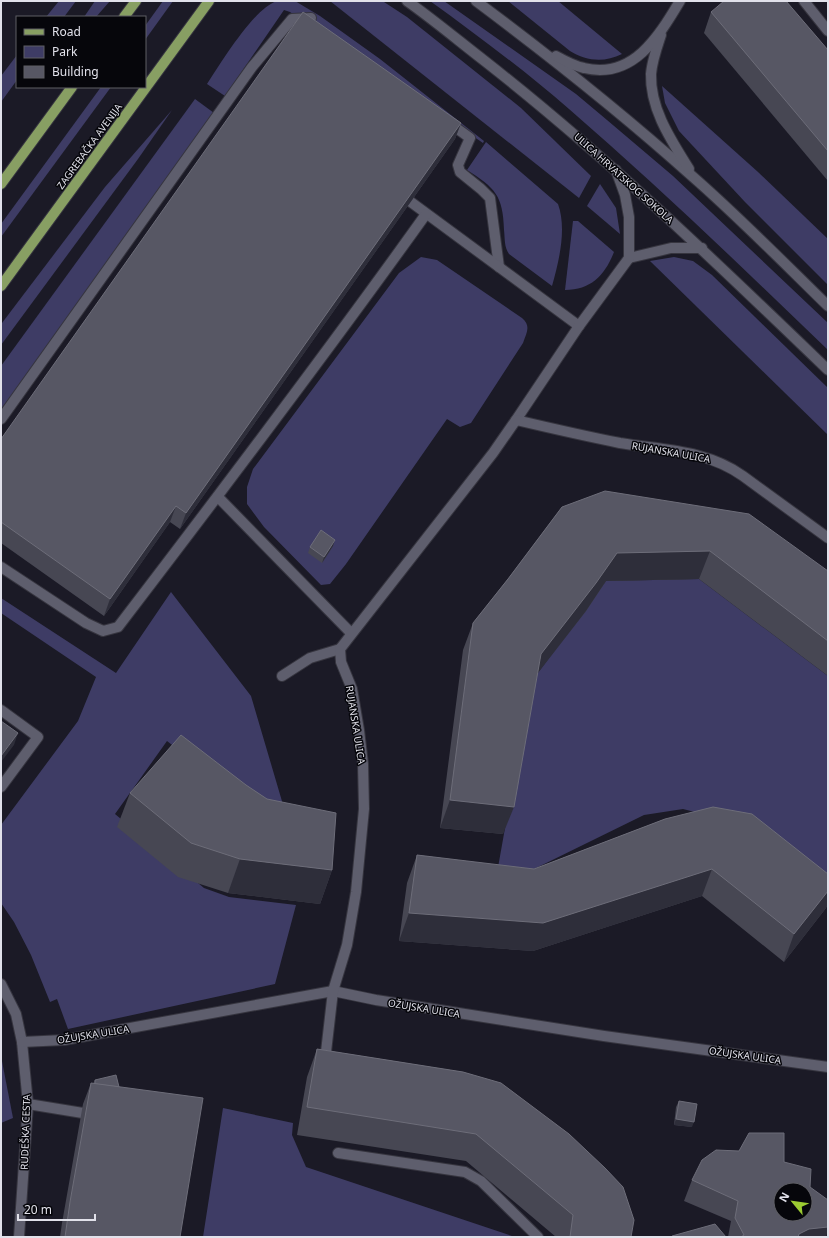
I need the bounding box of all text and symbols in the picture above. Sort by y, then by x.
legend [16,16,146,88]
text: Road [52,23,81,40]
text: Park [52,43,78,60]
text: Building [52,63,99,80]
street label: ZAGREBAČKA AVENIJA [53,100,125,192]
street label: ULICA HRVATSKOG SOKOLA [571,129,677,227]
street label: RUJANSKA ULICA [631,438,712,466]
street label: RUJANSKA ULICA [343,685,369,766]
street label: OŽUJSKA ULICA [387,995,462,1021]
street label: OŽUJSKA ULICA [56,1021,131,1047]
street label: OŽUJSKA ULICA [708,1043,783,1067]
street label: RUDEŠKA CESTA [17,1093,33,1170]
north arrow [773,1182,813,1222]
text: N [775,1189,793,1204]
scale bar [18,1196,95,1222]
text: 20 m [24,1201,52,1218]

